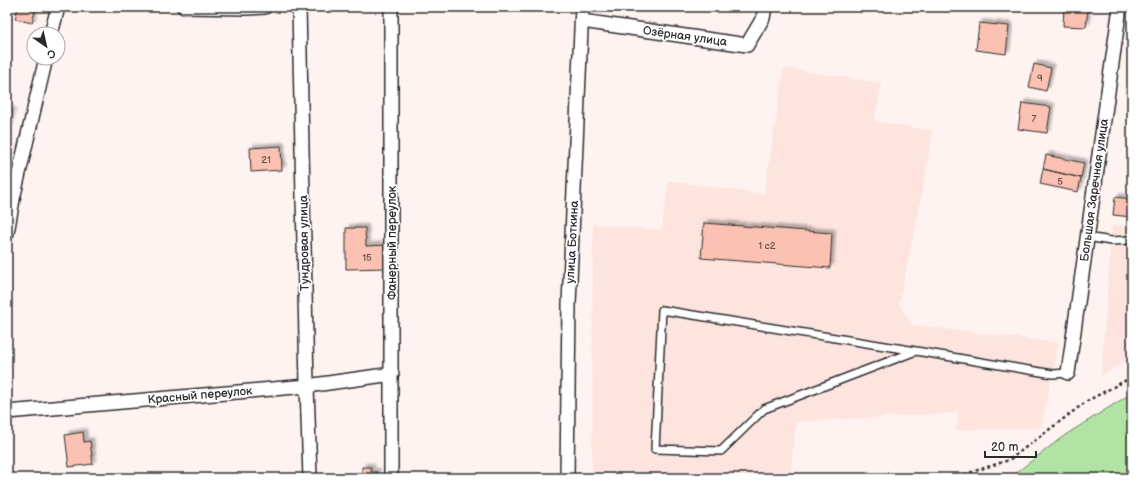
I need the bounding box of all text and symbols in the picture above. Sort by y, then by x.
street label: Озёрная улица [642,23,728,50]
north arrow [26,26,66,66]
text: С [44,46,58,62]
house number: 9 [1037,72,1043,84]
house number: 7 [1032,113,1037,125]
street label: Большая Заречная улица [1077,118,1112,263]
house number: 21 [261,154,271,166]
house number: 5 [1057,176,1063,188]
street label: Фанерный переулок [385,185,400,300]
street label: Тундровая улица [296,195,313,291]
street label: улица Боткина [563,200,582,284]
house number: 1 с2 [758,240,776,252]
house number: 15 [362,252,372,264]
street label: Красный переулок [147,383,254,408]
scale bar [985,433,1036,459]
text: 20 m [991,440,1018,455]

